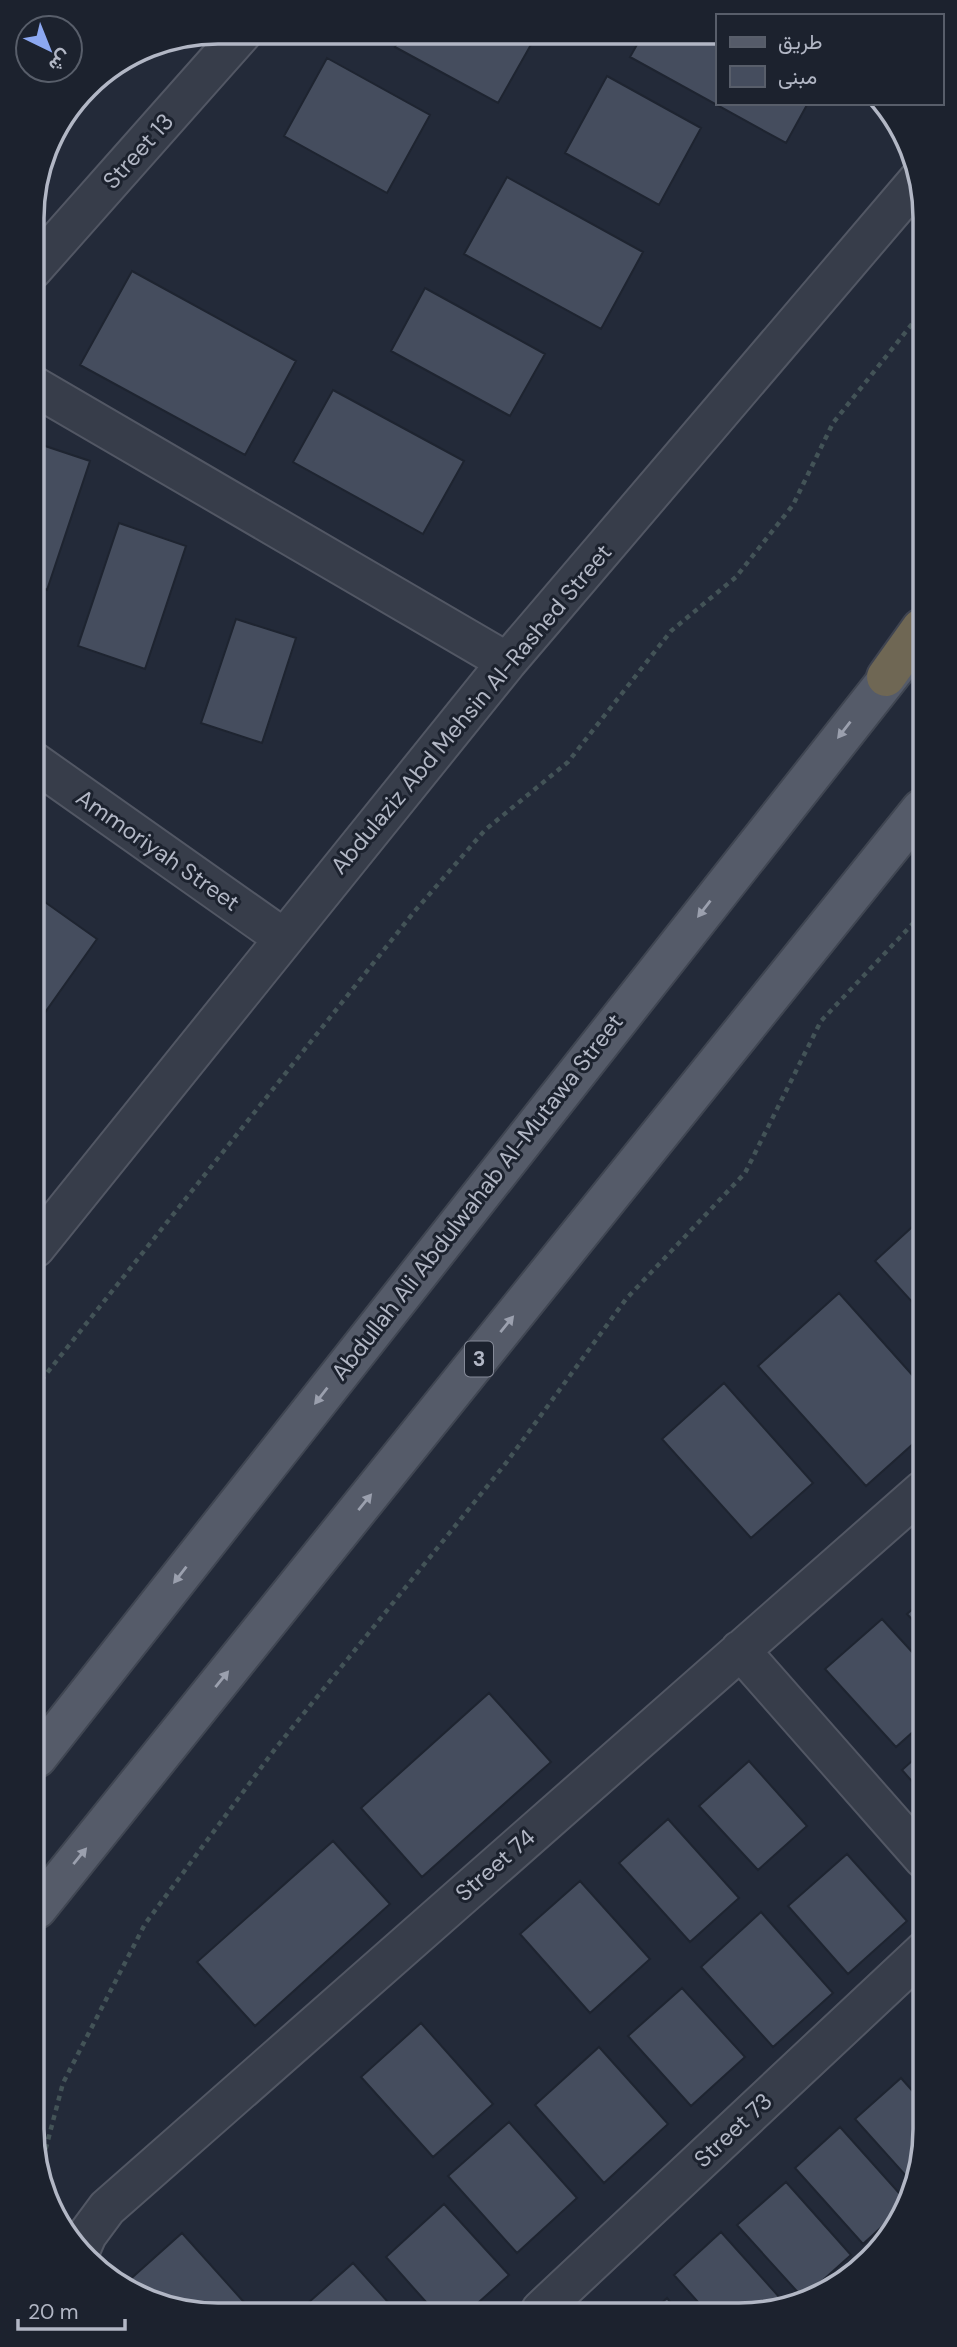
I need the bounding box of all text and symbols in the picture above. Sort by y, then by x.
north arrow [14,14,84,84]
legend [716,14,943,105]
text: طريق [778,28,823,56]
text: ش [43,44,77,78]
text: مبنى [778,63,817,91]
street label: Street 13 [96,107,180,195]
street label: Abdulaziz Abd Mehsin Al-Rashed Street [324,538,618,880]
one-way arrow [837,721,852,739]
street label: Ammoriyah Street [70,782,246,918]
one-way arrow [696,900,711,918]
street label: Abdullah Ali Abdulwahab Al-Mutawa Street [324,1008,630,1386]
one-way arrow [500,1316,515,1334]
road number: 3 [465,1342,493,1376]
one-way arrow [313,1387,328,1405]
one-way arrow [357,1493,372,1511]
one-way arrow [173,1566,188,1584]
one-way arrow [215,1670,230,1688]
street label: Street 74 [449,1822,541,1908]
one-way arrow [72,1848,87,1866]
street label: Street 73 [687,2086,779,2174]
scale bar [18,2288,124,2332]
text: 20 m [28,2298,79,2326]

